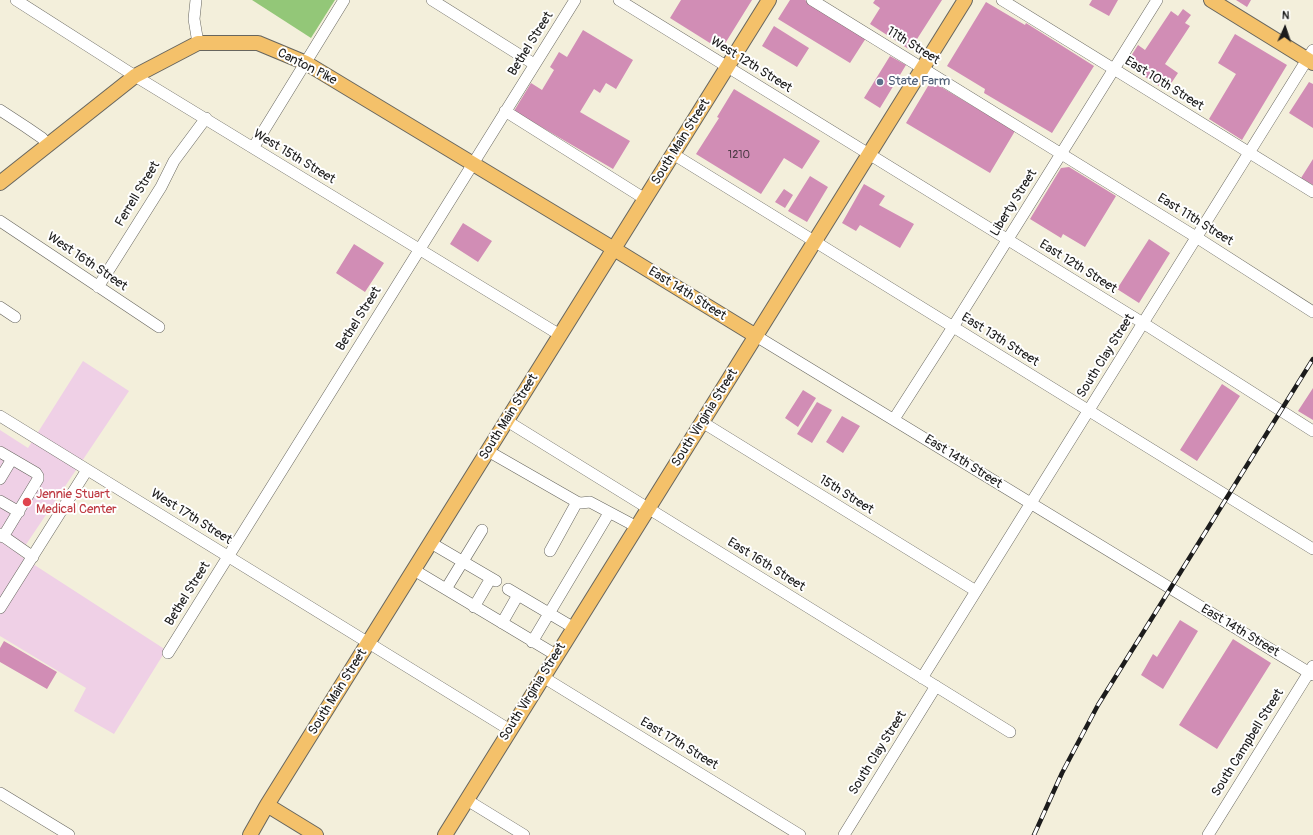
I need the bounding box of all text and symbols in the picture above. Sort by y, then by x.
north arrow [1265,8,1305,48]
street label: Bethel Street [505,9,557,79]
text: N [1282,9,1290,22]
street label: 11th Street [884,24,942,68]
street label: West 12th Street [707,34,795,96]
street label: Canton Pike [275,45,339,89]
street label: East 10th Street [1122,54,1206,114]
place label: State Farm [888,74,950,90]
marker: State Farm [875,77,885,87]
street label: South Main Street [648,96,714,188]
street label: West 15th Street [250,126,338,188]
house number: 1210 [728,148,750,162]
street label: Ferrell Street [112,158,164,230]
street label: Liberty Street [987,167,1041,239]
street label: East 11th Street [1154,191,1236,249]
street label: West 16th Street [44,229,130,295]
street label: East 12th Street [1036,237,1120,297]
street label: East 14th Street [645,264,729,324]
street label: Bethel Street [333,284,385,354]
street label: East 13th Street [958,310,1042,370]
street label: South Clay Street [1074,311,1138,401]
street label: South Virginia Street [669,366,741,470]
street label: South Main Street [476,371,542,463]
street label: East 14th Street [921,432,1005,492]
street label: 15th Street [816,472,876,518]
street label: West 17th Street [148,486,234,548]
place label: Jennie Stuart Medical Center [36,487,117,518]
marker: Jennie Stuart Medical Center [21,496,33,508]
street label: East 16th Street [724,535,808,595]
street label: Bethel Street [162,559,214,629]
street label: East 14th Street [1198,601,1282,661]
street label: South Virginia Street [497,640,569,744]
street label: South Main Street [305,646,371,738]
street label: South Campbell Street [1209,686,1287,800]
street label: South Clay Street [846,708,910,798]
street label: East 17th Street [637,715,721,773]

